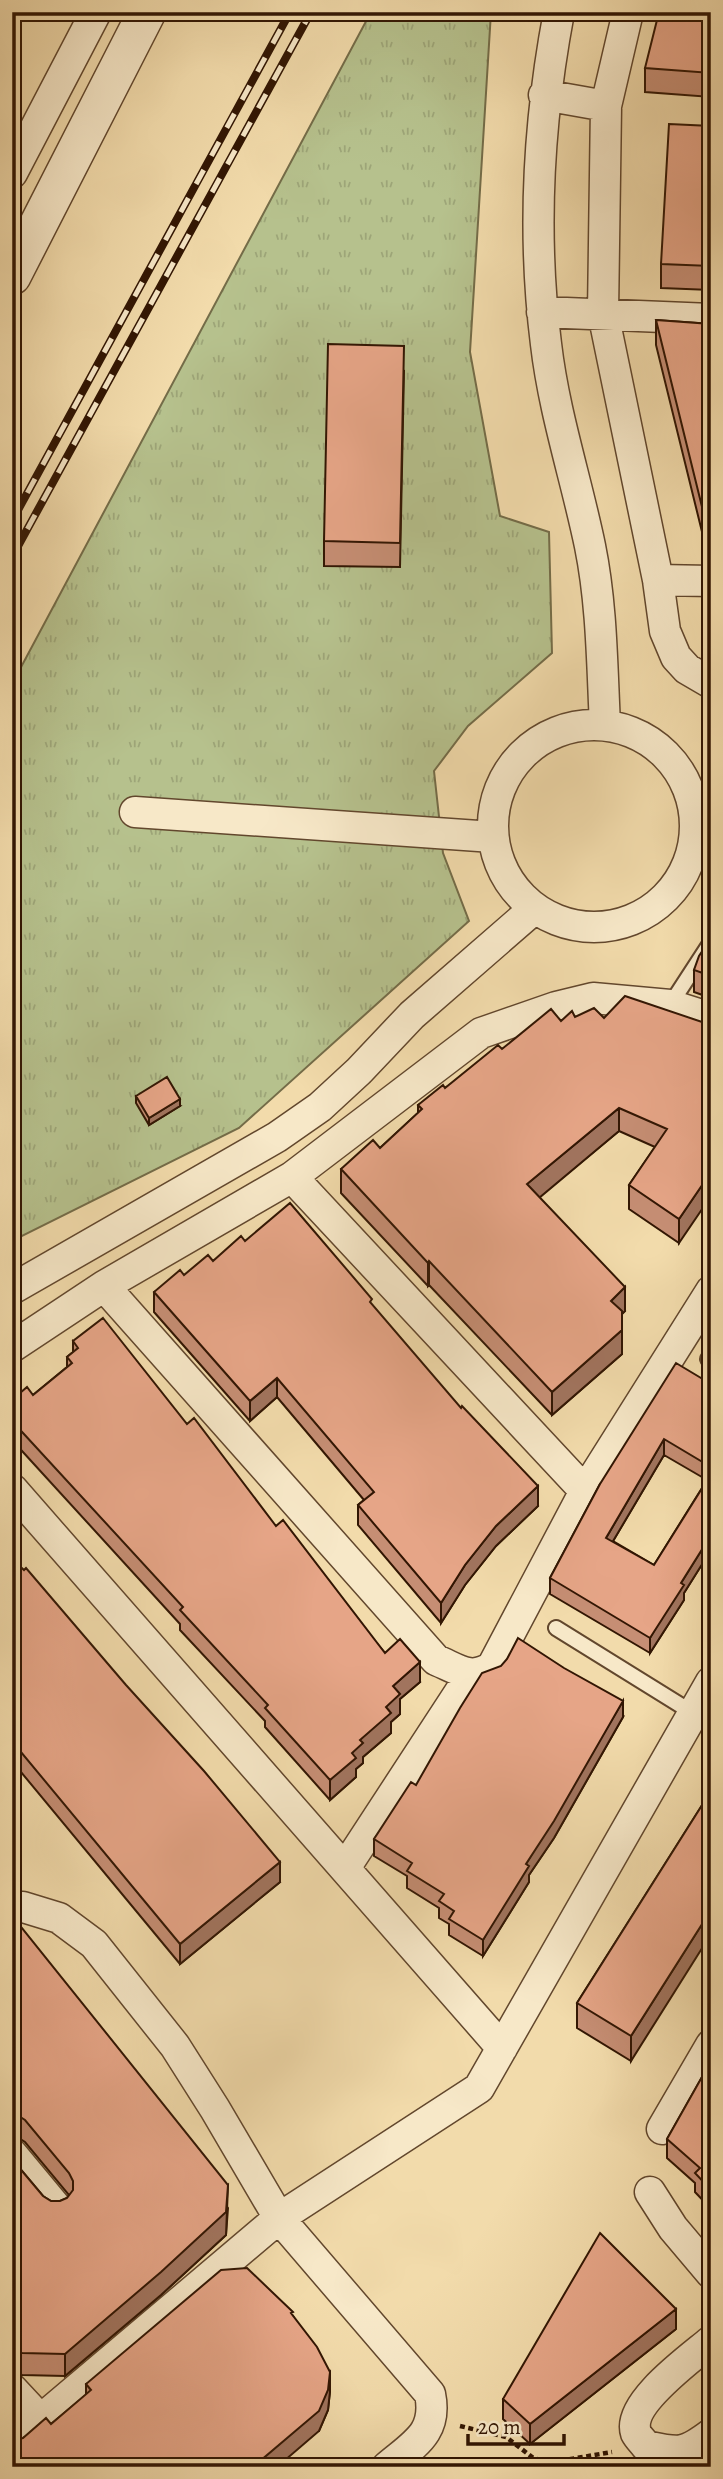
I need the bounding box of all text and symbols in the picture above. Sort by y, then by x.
scale bar [468,2402,564,2446]
text: 20 m [478,2413,521,2441]

